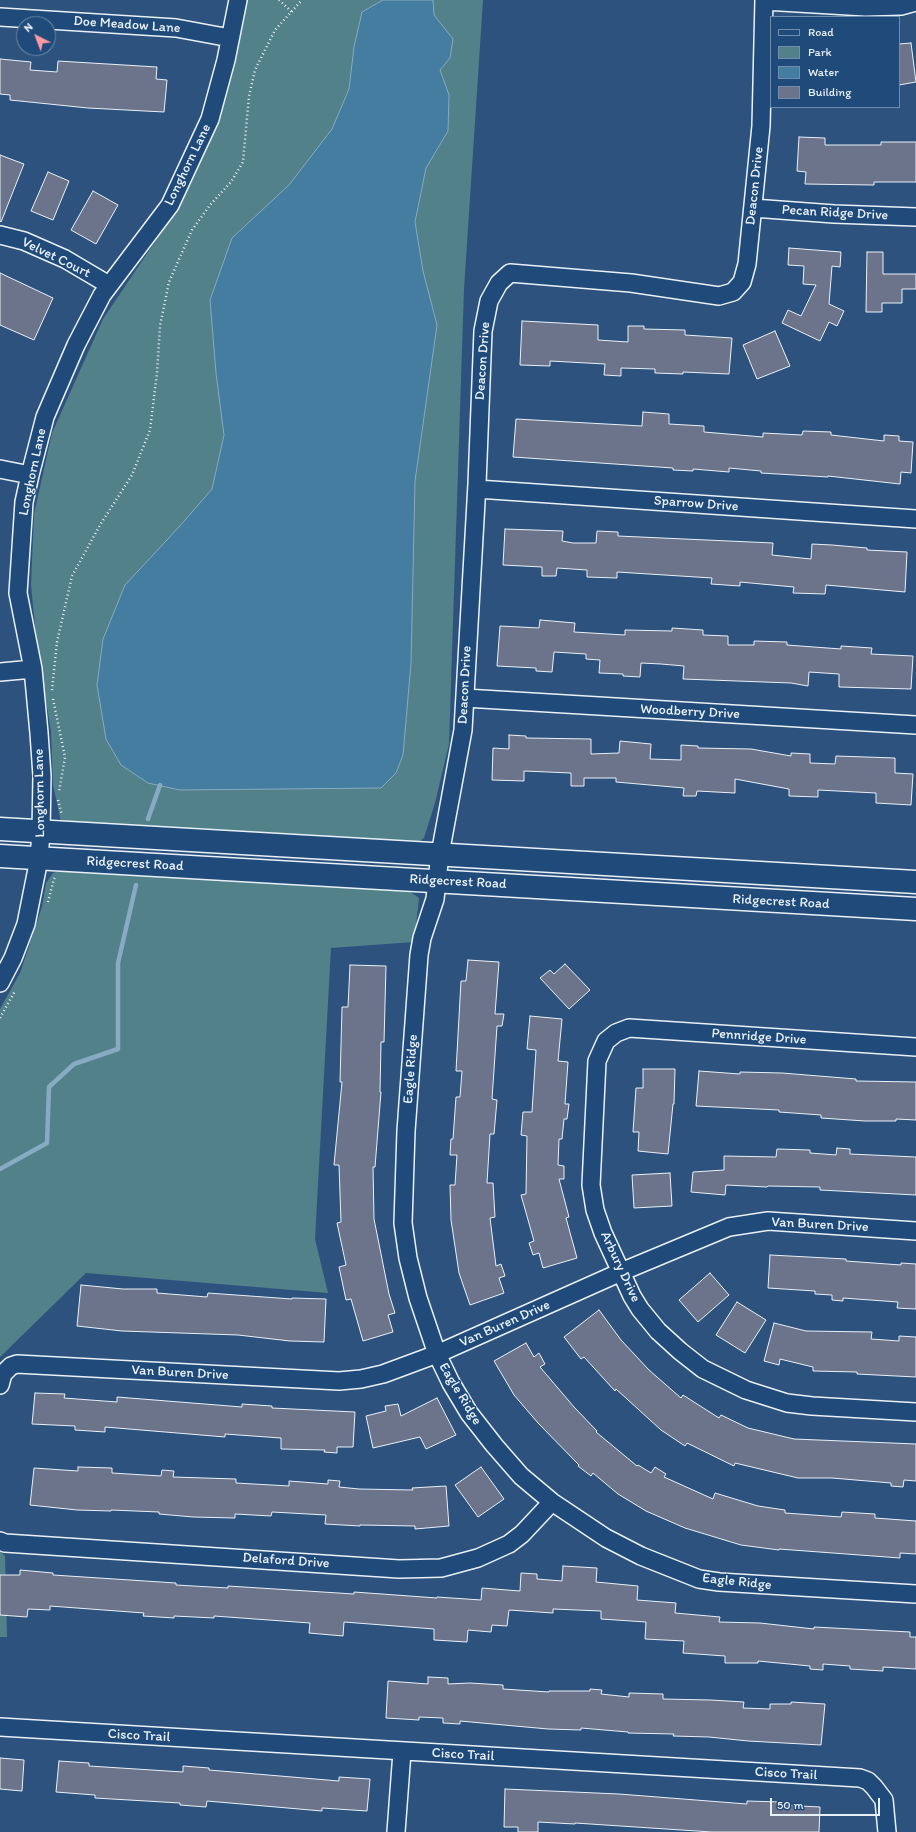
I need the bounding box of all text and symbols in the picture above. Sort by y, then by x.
street label: Doe Meadow Lane [73,13,181,37]
north arrow [16,16,56,56]
legend [770,16,900,108]
text: N [21,20,35,35]
text: Road [808,25,834,39]
text: Park [808,45,832,59]
text: Water [808,65,839,79]
text: Building [808,85,851,99]
street label: Longhorn Lane [161,121,215,209]
street label: Deacon Drive [743,146,767,226]
street label: Pecan Ridge Drive [781,202,889,224]
street label: Velvet Court [19,234,93,282]
street label: Deacon Drive [472,321,494,401]
street label: Longhorn Lane [16,427,50,517]
street label: Sparrow Drive [653,493,739,515]
street label: Deacon Drive [455,645,475,725]
street label: Woodberry Drive [640,701,740,723]
street label: Longhorn Lane [31,748,49,838]
street label: Ridgecrest Road [86,853,184,875]
street label: Ridgecrest Road [409,871,507,893]
street label: Ridgecrest Road [732,891,830,913]
street label: Pennridge Drive [711,1025,807,1049]
street label: Eagle Ridge [400,1034,422,1104]
street label: Van Buren Drive [771,1214,869,1236]
street label: Arbury Drive [596,1229,644,1305]
street label: Van Buren Drive [457,1297,553,1351]
street label: Eagle Ridge [435,1360,485,1428]
street label: Van Buren Drive [131,1362,229,1384]
street label: Delaford Drive [242,1550,330,1572]
street label: Eagle Ridge [702,1570,772,1594]
street label: Cisco Trail [107,1726,171,1746]
street label: Cisco Trail [431,1745,495,1765]
street label: Cisco Trail [754,1764,818,1784]
scale bar [772,1790,882,1816]
text: 50 m [777,1798,803,1812]

